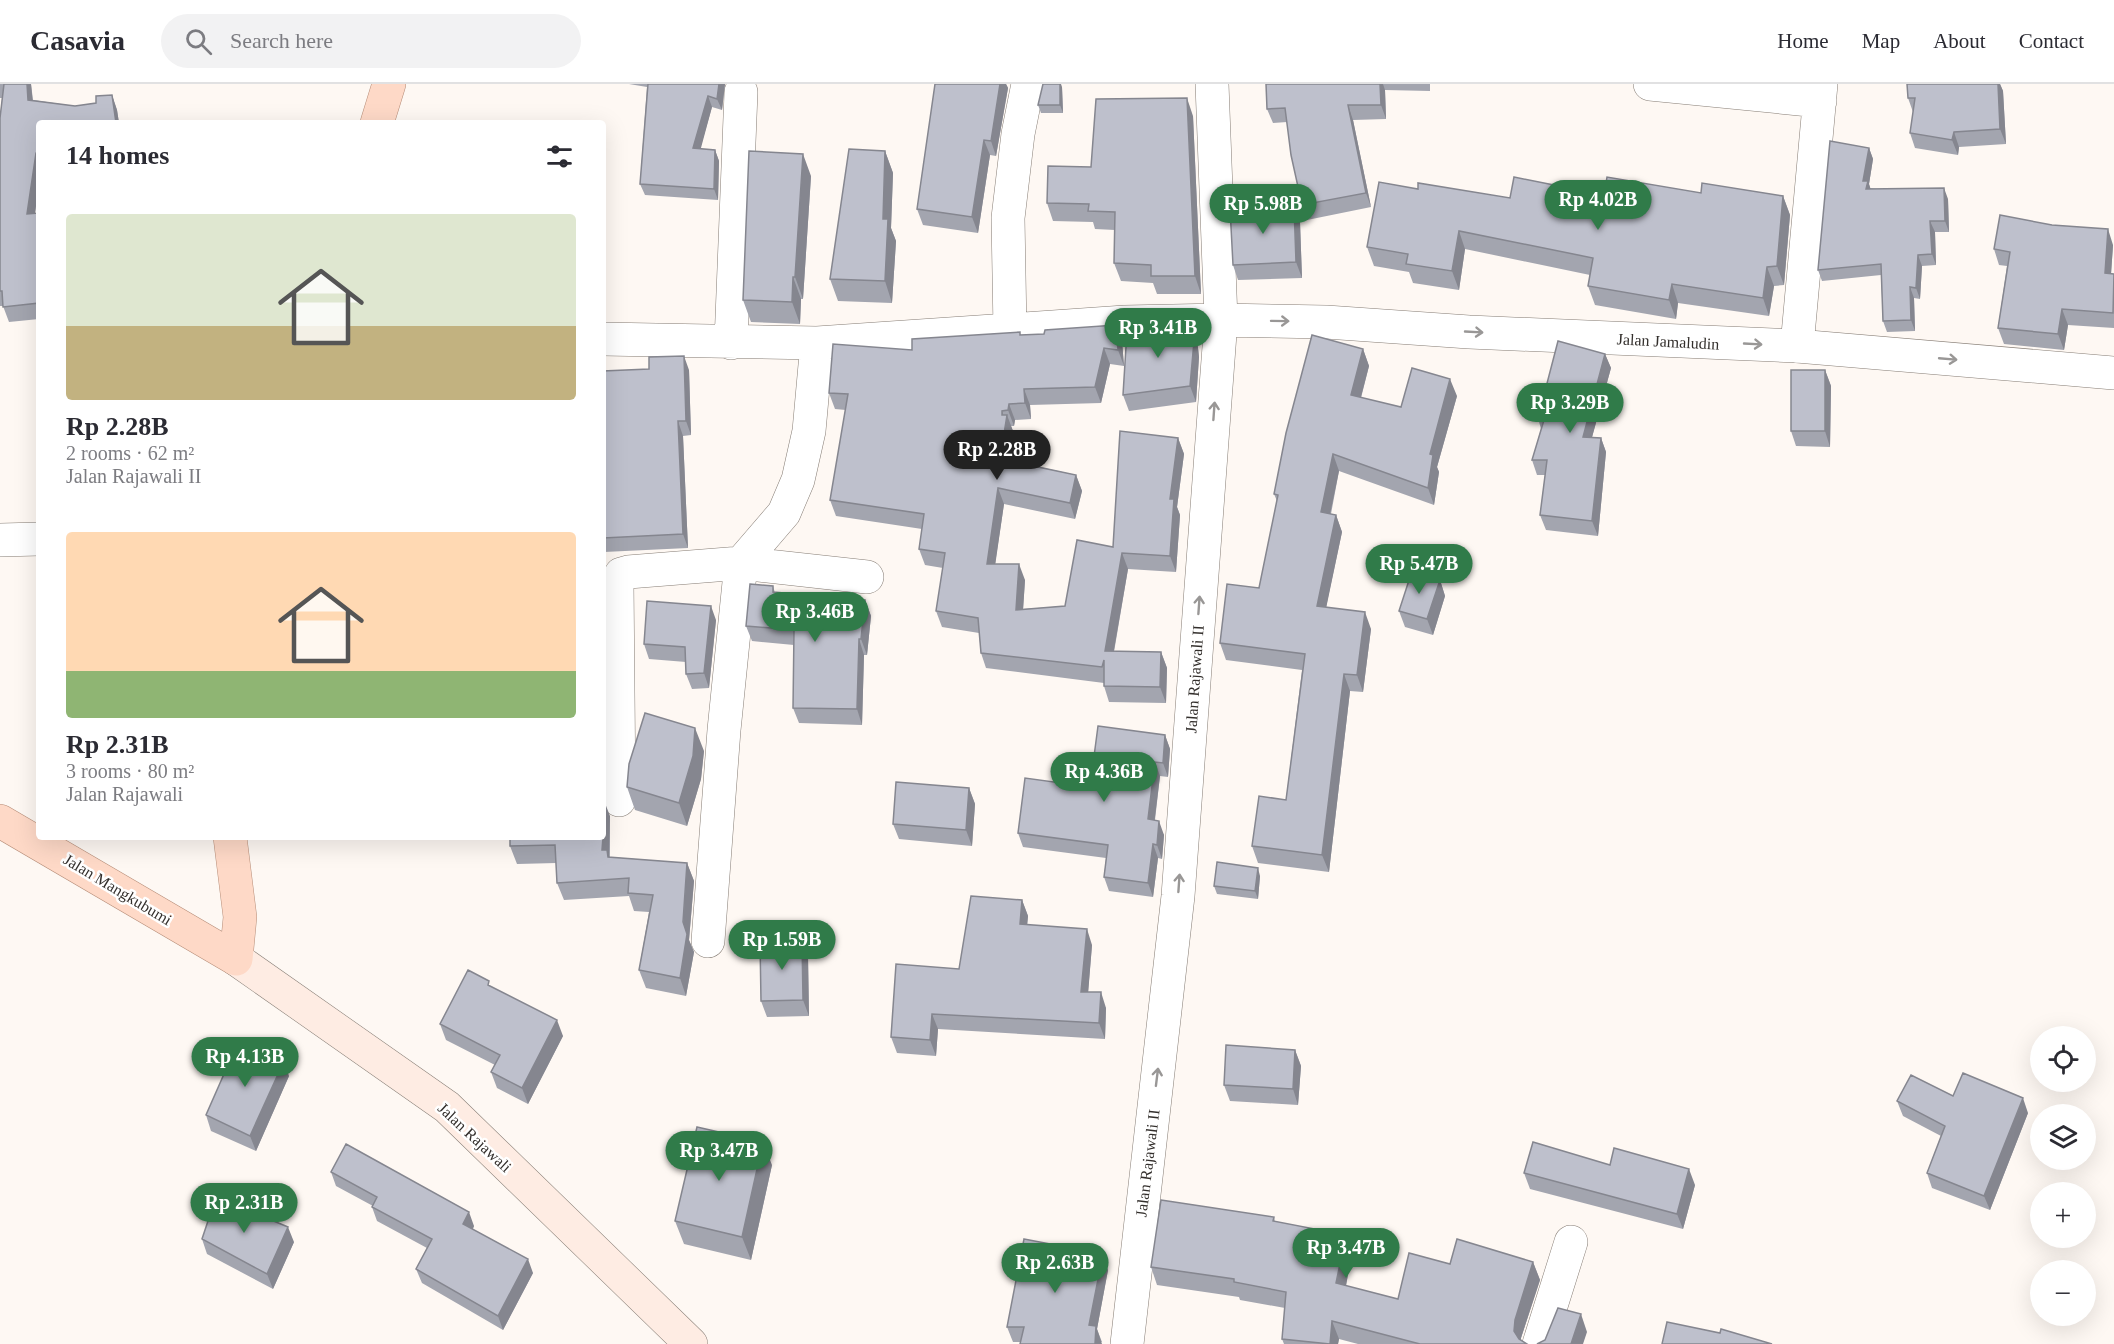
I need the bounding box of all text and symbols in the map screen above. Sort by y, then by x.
search box [161,14,581,68]
text: Casavia [30,25,125,56]
icon: search [182,25,215,58]
text: Search here [230,28,333,53]
text: Home [1777,29,1829,53]
text: Map [1862,29,1900,53]
text: About [1933,29,1986,53]
text: Contact [2019,29,2084,53]
icon: filters [543,140,576,173]
text: 14 homes [66,141,169,170]
pin: Rp 4.02B [1536,180,1660,231]
pin: Rp 5.98B [1201,184,1325,235]
text: Rp 4.02B [1559,188,1637,210]
text: Rp 5.98B [1224,192,1302,214]
icon: home [267,253,375,361]
pin: Rp 3.41B [1096,308,1220,359]
one-way arrow [1269,315,1289,327]
text: Rp 3.41B [1119,316,1197,338]
one-way arrow [1464,326,1484,337]
street label: Jalan Jamaludin [1616,330,1720,353]
one-way arrow [1743,339,1763,350]
one-way arrow [1937,354,1957,365]
pin: Rp 3.29B [1508,383,1632,434]
text: Rp 3.29B [1531,391,1609,413]
one-way arrow [1209,401,1220,421]
text: Rp 2.28B [66,412,169,441]
pin: Rp 2.28B [935,430,1059,481]
text: Rp 2.28B [958,438,1036,460]
text: 2 rooms · 62 m² [66,442,194,464]
text: Jalan Rajawali II [66,465,202,487]
pin: Rp 5.47B [1357,544,1481,595]
text: Rp 5.47B [1380,552,1458,574]
icon: home [267,571,375,679]
pin: Rp 3.46B [753,592,877,643]
one-way arrow [1194,596,1205,616]
text: Rp 3.46B [776,600,854,622]
street label: Jalan Rajawali II [1182,624,1208,734]
text: Rp 2.31B [66,730,169,759]
pin: Rp 4.36B [1042,752,1166,803]
text: 3 rooms · 80 m² [66,760,194,782]
text: Rp 4.36B [1065,760,1143,782]
text: Jalan Rajawali [66,783,183,805]
street label: Jalan Mangkubumi [60,850,175,930]
one-way arrow [1173,874,1184,894]
pin: Rp 1.59B [720,920,844,971]
text: Rp 1.59B [743,928,821,950]
map controls [2030,1026,2096,1326]
button: locate [2030,1026,2096,1092]
pin: Rp 4.13B [183,1037,307,1088]
text: Rp 4.13B [206,1045,284,1067]
one-way arrow [1152,1068,1163,1088]
street label: Jalan Rajawali [434,1099,515,1177]
button: layers [2030,1104,2096,1170]
street label: Jalan Rajawali II [1132,1108,1164,1218]
pin: Rp 3.47B [657,1131,781,1182]
text: Rp 3.47B [680,1139,758,1161]
button: + [2030,1182,2096,1248]
pin: Rp 2.31B [182,1183,306,1234]
text: Rp 2.31B [205,1191,283,1213]
pin: Rp 3.47B [1284,1228,1408,1279]
text: Rp 3.47B [1307,1236,1385,1258]
pin: Rp 2.63B [993,1243,1117,1294]
text: Rp 2.63B [1016,1251,1094,1273]
button: − [2030,1260,2096,1326]

